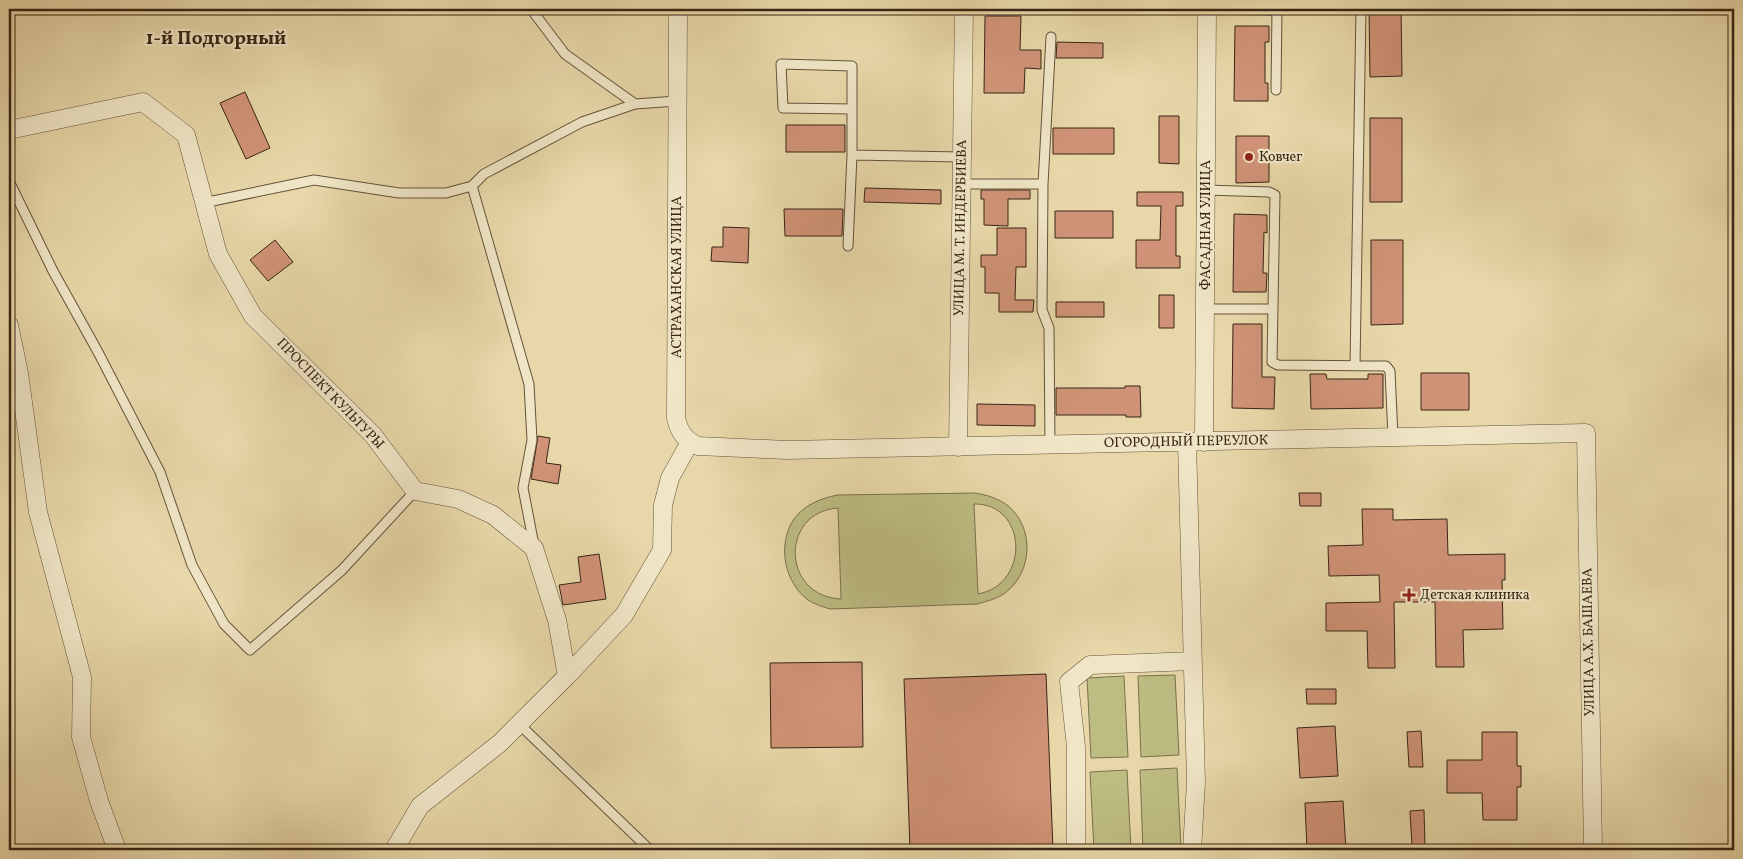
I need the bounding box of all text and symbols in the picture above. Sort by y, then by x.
district label: 1-й Подгорный [146,26,286,52]
street label: УЛИЦА М. Т. ИНДЕРБИЕВА [950,139,972,316]
place label: Ковчег [1259,148,1302,167]
marker: Ковчег [1243,151,1255,163]
street label: ФАСАДНАЯ УЛИЦА [1197,160,1216,290]
street label: АСТРАХАНСКАЯ УЛИЦА [668,196,687,358]
street label: ПРОСПЕКТ КУЛЬТУРЫ [272,334,388,454]
street label: ОГОРОДНЫЙ ПЕРЕУЛОК [1104,430,1269,453]
street label: УЛИЦА А.Х. БАШАЕВА [1578,567,1600,716]
place label: Детская клиника [1420,586,1530,605]
marker: Детская клиника [1402,588,1416,602]

